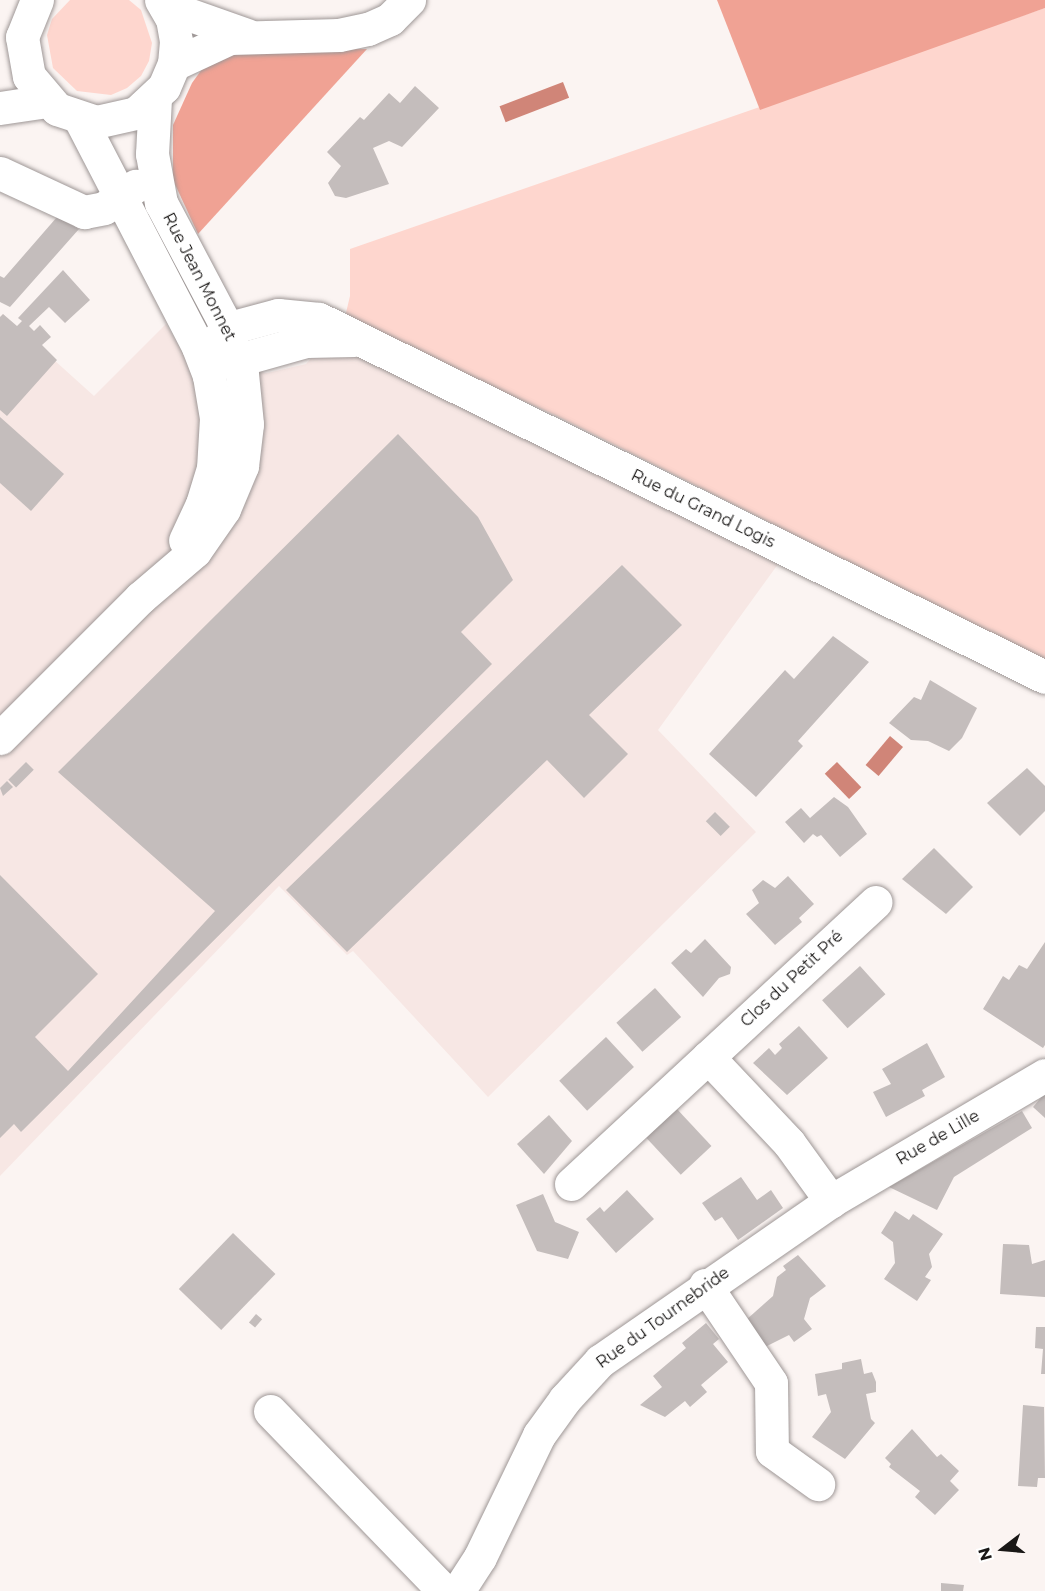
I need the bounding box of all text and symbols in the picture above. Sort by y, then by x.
street label: Rue Jean Monnet [158,210,240,344]
street label: Rue du Grand Logis [628,466,778,552]
street label: Clos du Petit Pré [737,927,847,1031]
street label: Rue de Lille [893,1106,983,1170]
street label: Rue du Tournebride [593,1263,733,1373]
north arrow [973,1519,1033,1579]
text: N [974,1545,996,1563]

